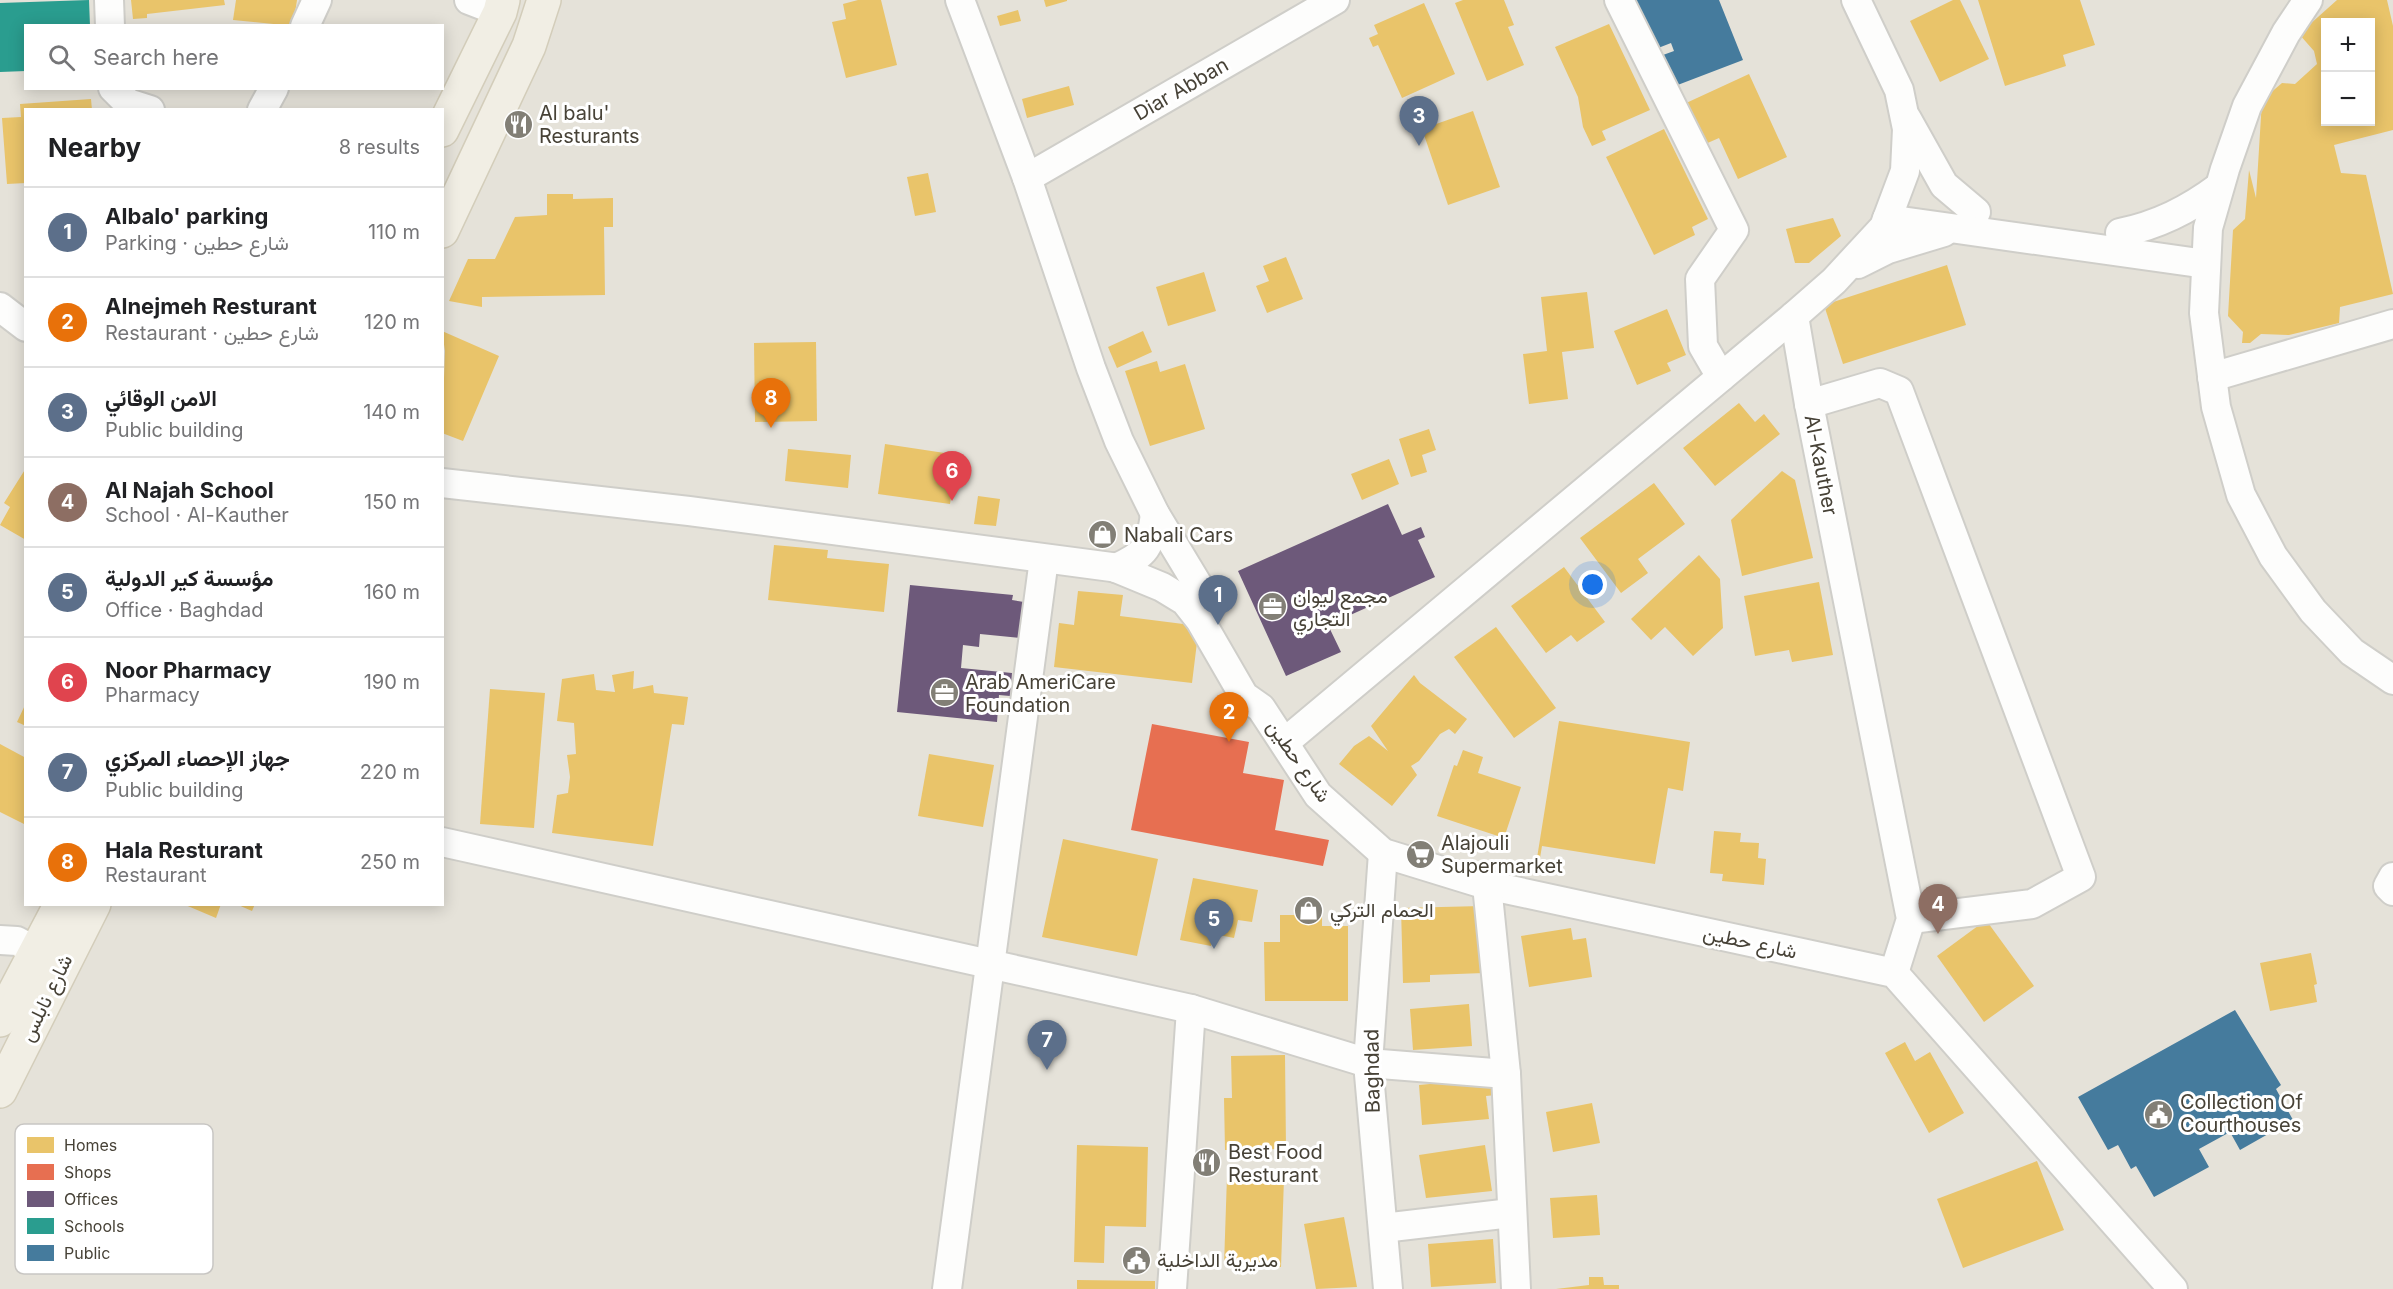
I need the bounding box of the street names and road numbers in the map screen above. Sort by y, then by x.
street label: Diar Abban [1129,52,1233,126]
street label: Al-Kauther [1799,413,1843,518]
street label: شارع حطين [1260,715,1336,808]
street label: شارع حطين [1701,920,1799,966]
street label: شارع نابلس [15,951,79,1046]
street label: Baghdad [1359,1029,1385,1113]

